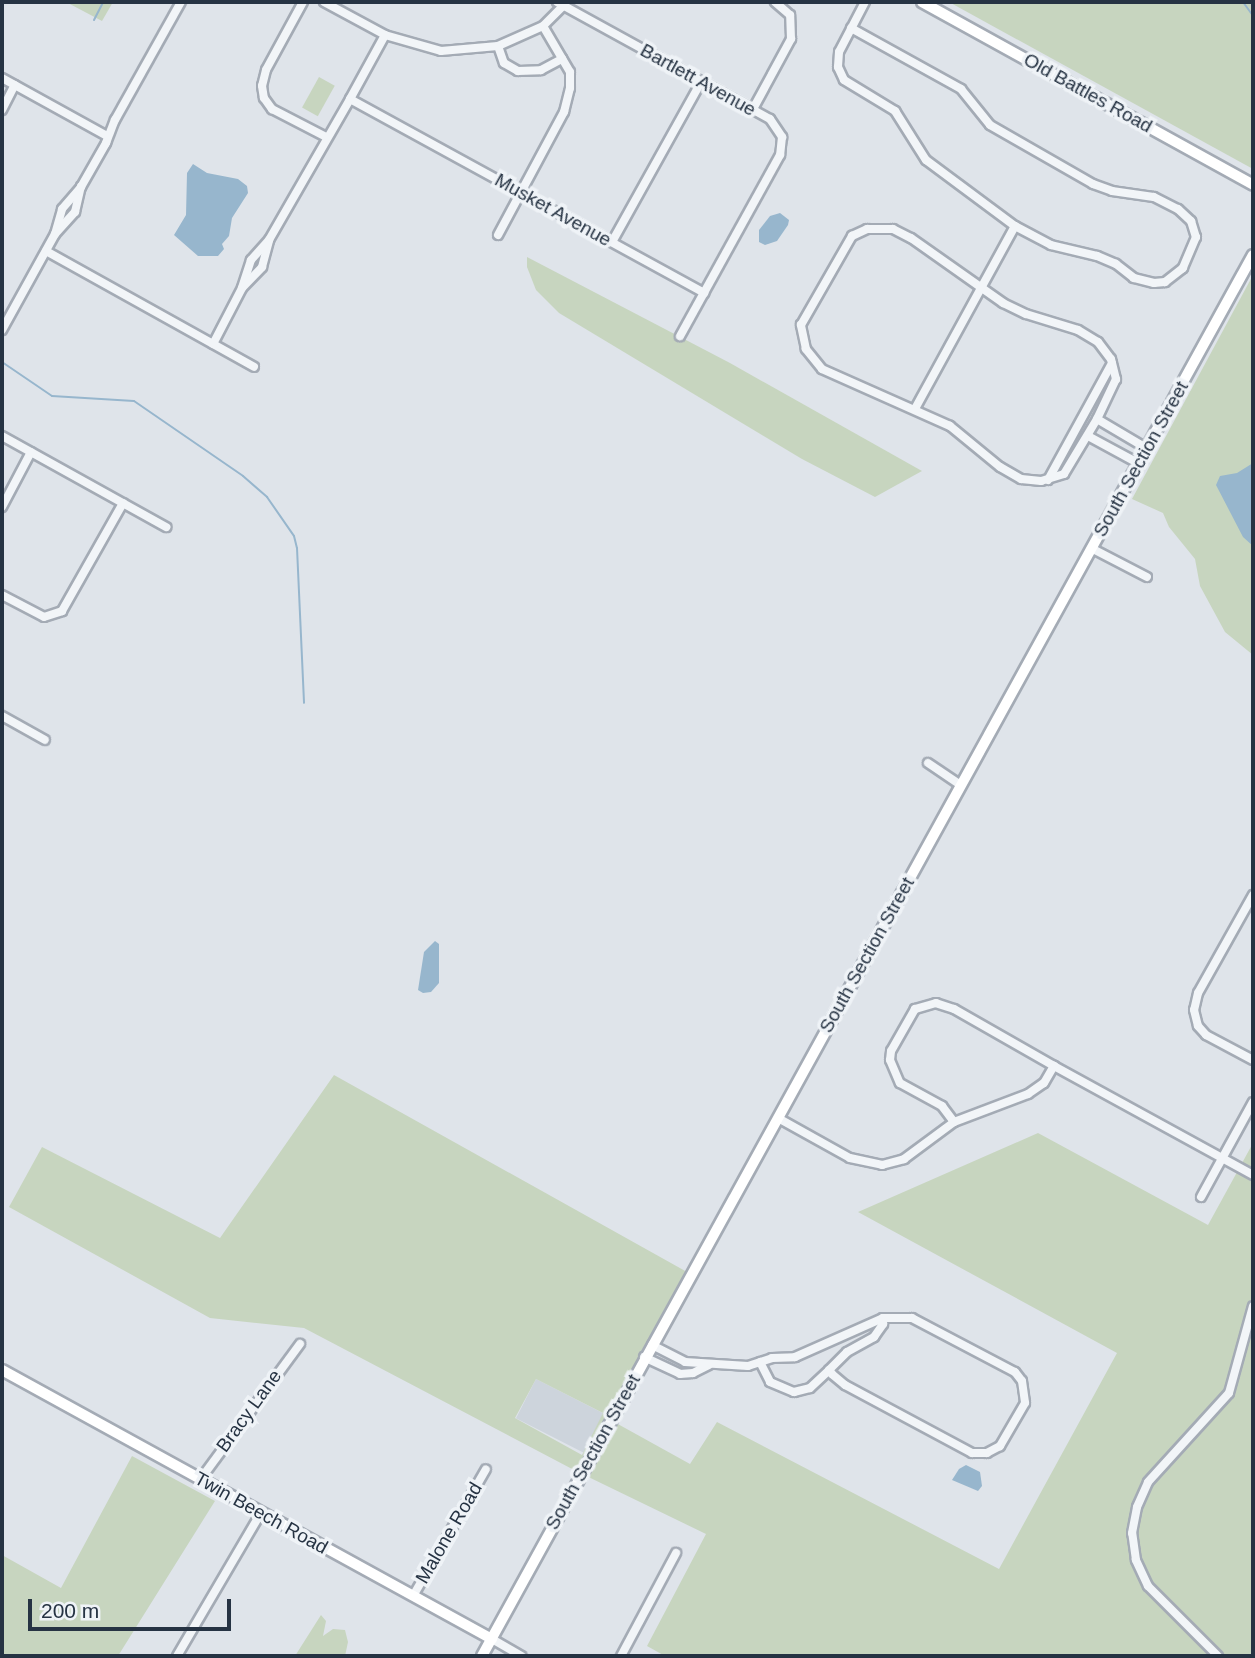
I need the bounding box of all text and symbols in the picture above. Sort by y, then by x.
street label: Bartlett Avenue [636,39,760,121]
street label: Old Battles Road [1020,48,1156,138]
street label: Musket Avenue [490,168,616,252]
street label: South Section Street [1089,377,1193,541]
street label: South Section Street [815,873,919,1037]
street label: Bracy Lane [212,1365,286,1457]
street label: South Section Street [541,1370,645,1534]
street label: Twin Beech Road [190,1467,332,1559]
street label: Malone Road [411,1478,487,1588]
scale bar [32,1584,234,1628]
text: 200 m [41,1599,99,1622]

